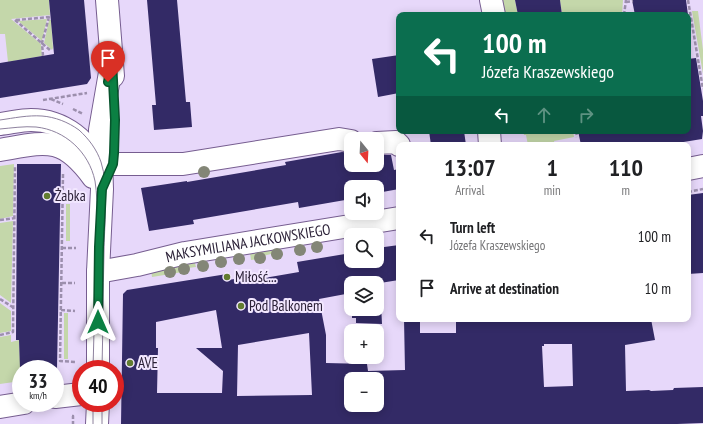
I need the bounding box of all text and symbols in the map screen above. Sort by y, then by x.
text: 100 m [482,24,546,61]
icon: left [416,28,468,80]
pin [91,41,125,82]
icon: arrive [97,47,119,69]
text: Józefa Kraszewskiego [482,60,614,83]
icon: left [491,104,513,126]
icon: ahead [533,104,555,126]
icon: right [575,104,597,126]
north arrow [344,132,384,172]
map controls [344,132,384,412]
text: 13:07 [444,152,496,183]
text: 1 [546,152,558,183]
text: 110 [609,152,643,183]
button: sound [344,180,384,220]
text: Arrival [455,182,485,199]
text: min [544,182,561,199]
text: m [622,182,630,199]
place label: Żabka [55,186,86,205]
marker: Żabka [42,191,52,201]
text: Turn left [450,218,495,237]
street label: MAKSYMILIANA JACKOWSKIEGO [164,219,332,266]
icon: left [416,225,438,247]
text: 100 m [638,227,671,246]
button: search [344,228,384,268]
text: Józefa Kraszewskiego [450,237,545,254]
place label: Miłość... [235,267,277,286]
marker: Miłość... [222,272,232,282]
button: layers [344,276,384,316]
icon: arrive [416,277,438,299]
text: Arrive at destination [450,279,559,298]
text: 10 m [645,279,671,298]
place label: Pod Balkonem [249,296,323,315]
position arrow [77,301,119,343]
marker: Pod Balkonem [236,301,246,311]
button: + [344,324,384,364]
place label: AVE [138,353,158,372]
marker: AVE [125,358,135,368]
speed limit sign: 40 [72,360,124,412]
text: 33 [28,368,48,394]
button: − [344,372,384,412]
text: km/h [29,389,47,402]

